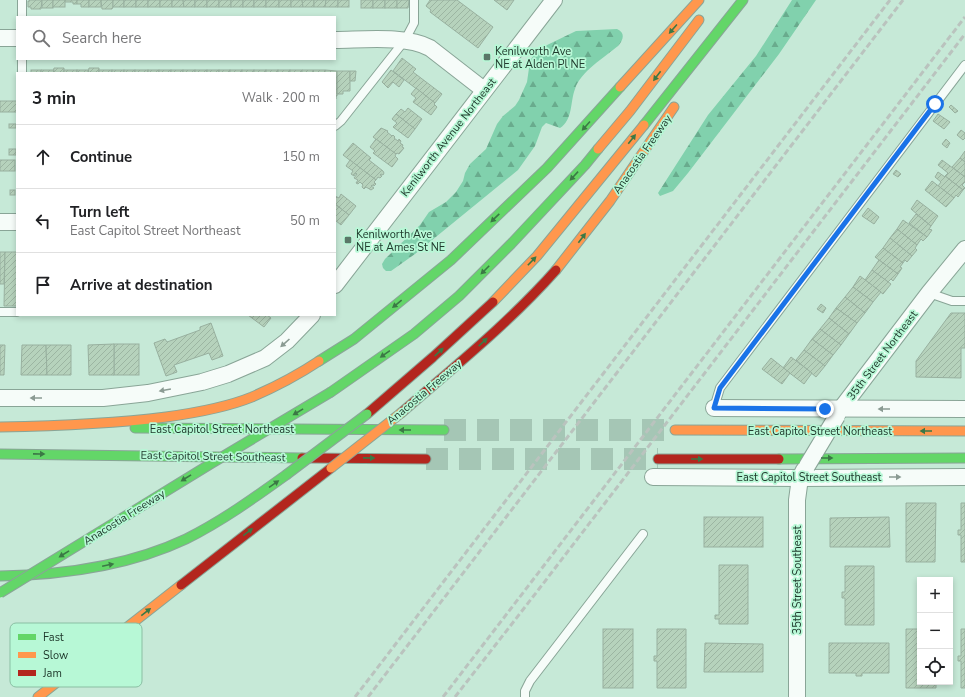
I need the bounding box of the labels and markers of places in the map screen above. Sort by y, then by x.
place label: Kenilworth Ave NE at Alden Pl NE [495,44,585,72]
marker: Kenilworth Ave NE at Alden Pl NE [482,52,492,62]
place label: Kenilworth Ave NE at Ames St NE [356,227,445,255]
marker: Kenilworth Ave NE at Ames St NE [343,235,353,245]

